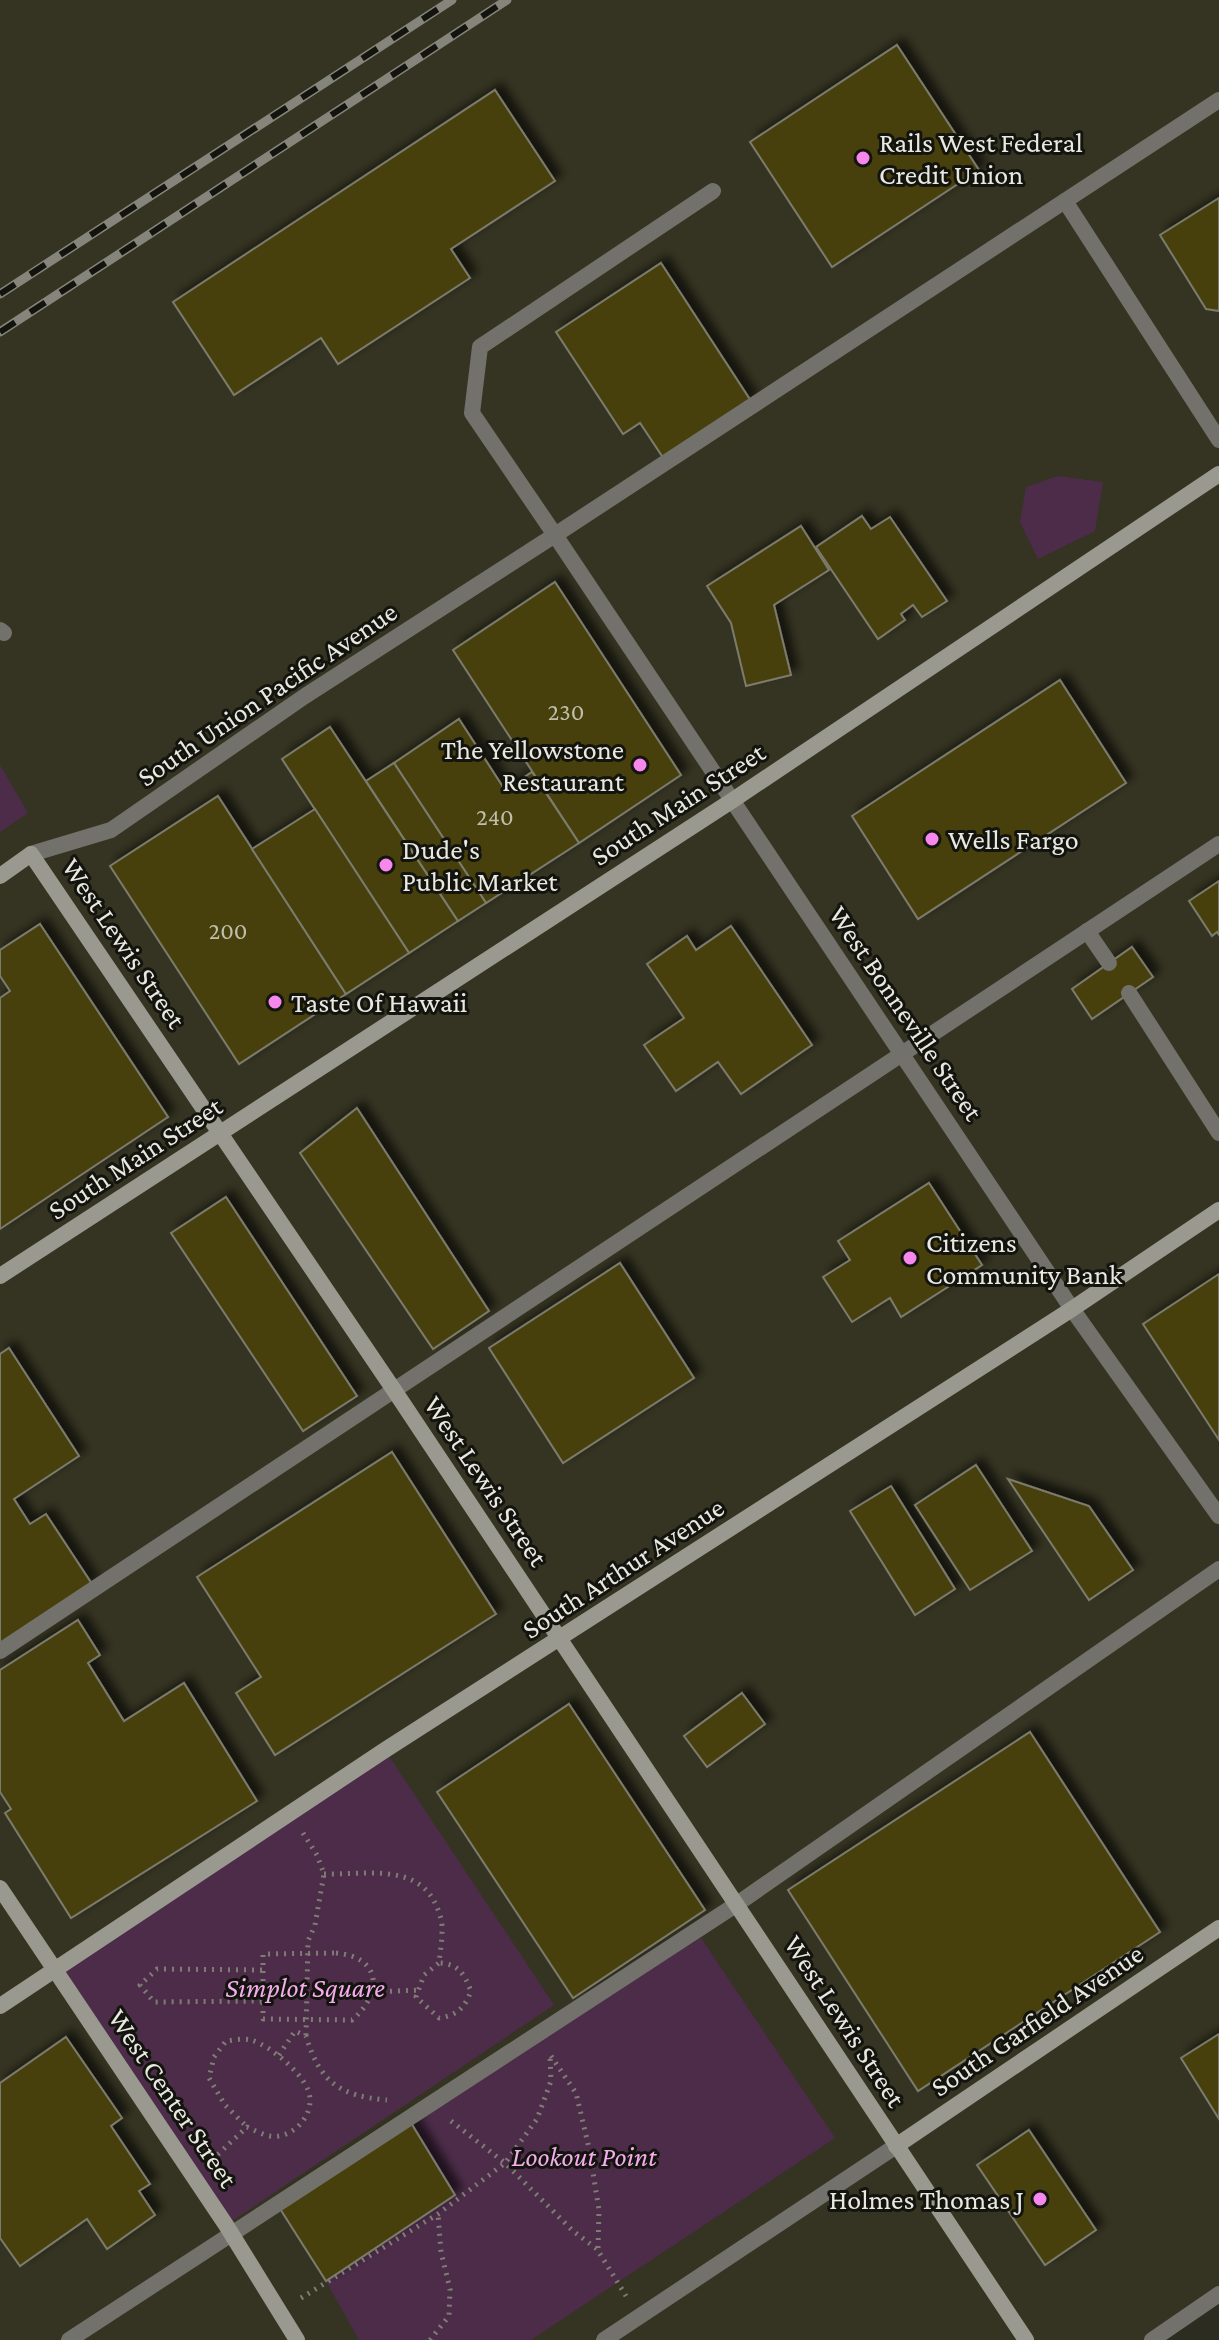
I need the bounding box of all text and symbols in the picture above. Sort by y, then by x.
place label: Rails West Federal Credit Union [879,127,1083,190]
marker: Rails West Federal Credit Union [854,149,872,167]
street label: South Union Pacific Avenue [132,596,402,792]
house number: 230 [548,698,584,725]
place label: The Yellowstone Restaurant [441,734,625,797]
street label: South Main Street [585,736,771,872]
marker: The Yellowstone Restaurant [631,756,649,774]
house number: 240 [476,803,514,830]
place label: Wells Fargo [948,824,1079,855]
marker: Wells Fargo [923,830,941,848]
place label: Dude's Public Market [402,834,558,897]
street label: West Lewis Street [56,852,193,1035]
marker: Dude's Public Market [377,856,395,874]
street label: West Bonneville Street [823,900,990,1127]
house number: 200 [209,917,247,944]
place label: Taste Of Hawaii [291,987,467,1018]
marker: Taste Of Hawaii [266,993,284,1011]
street label: South Main Street [42,1090,228,1226]
place label: Citizens Community Bank [926,1227,1123,1290]
marker: Citizens Community Bank [901,1249,919,1267]
street label: West Lewis Street [418,1390,555,1573]
street label: South Arthur Avenue [516,1491,730,1645]
street label: West Lewis Street [778,1929,912,2113]
street label: South Garfield Avenue [925,1937,1149,2103]
park label: Simplot Square [225,1972,385,2003]
street label: West Center Street [102,2003,244,2194]
park label: Lookout Point [512,2141,657,2172]
place label: Holmes Thomas J [829,2184,1024,2215]
marker: Holmes Thomas J [1031,2190,1049,2208]

